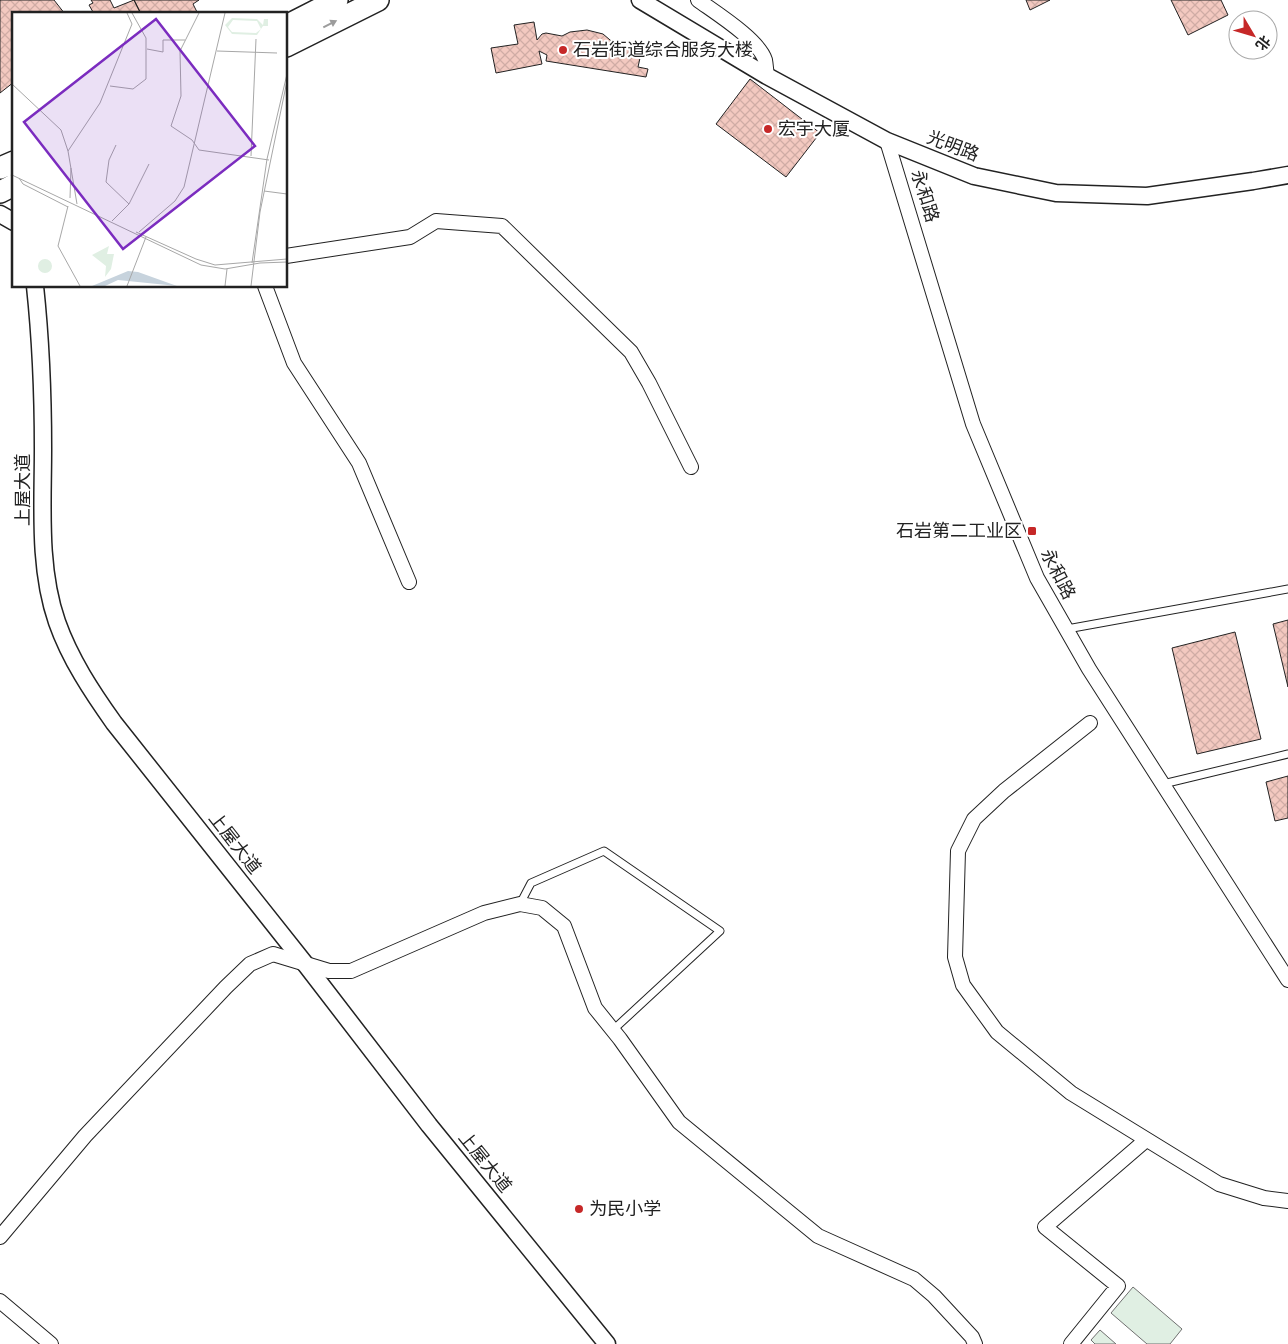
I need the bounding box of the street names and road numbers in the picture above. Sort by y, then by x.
street label: 光明路 [924,122,984,166]
street label: 永和路 [907,166,947,225]
street label: 上屋大道 [8,454,34,526]
street label: 永和路 [1036,543,1084,603]
street label: 上屋大道 [204,805,269,878]
street label: 上屋大道 [454,1125,519,1197]

